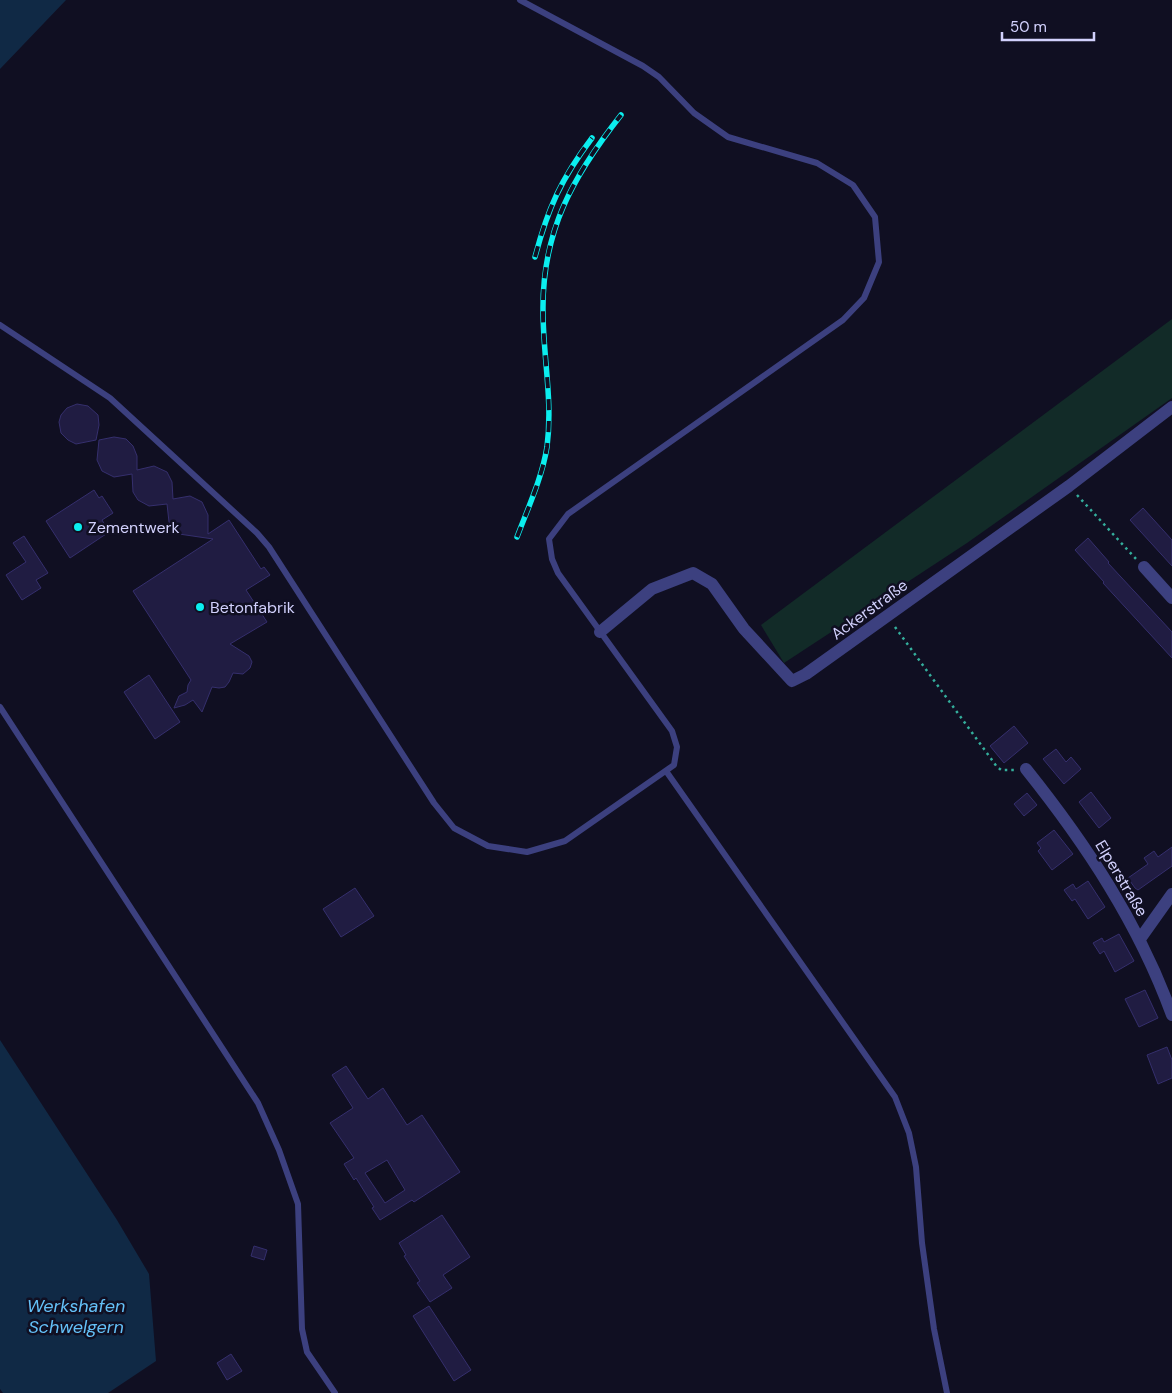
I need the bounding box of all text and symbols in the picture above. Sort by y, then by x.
scale bar [1002,10,1094,42]
text: 50 m [1010,17,1047,37]
place label: Zementwerk [88,517,180,538]
marker: Zementwerk [72,521,84,533]
street label: Ackerstraße [827,575,912,644]
place label: Betonfabrik [210,597,295,618]
marker: Betonfabrik [194,601,206,613]
street label: Elperstraße [1091,836,1153,920]
water label: Werkshafen Schwelgern [27,1294,125,1339]

